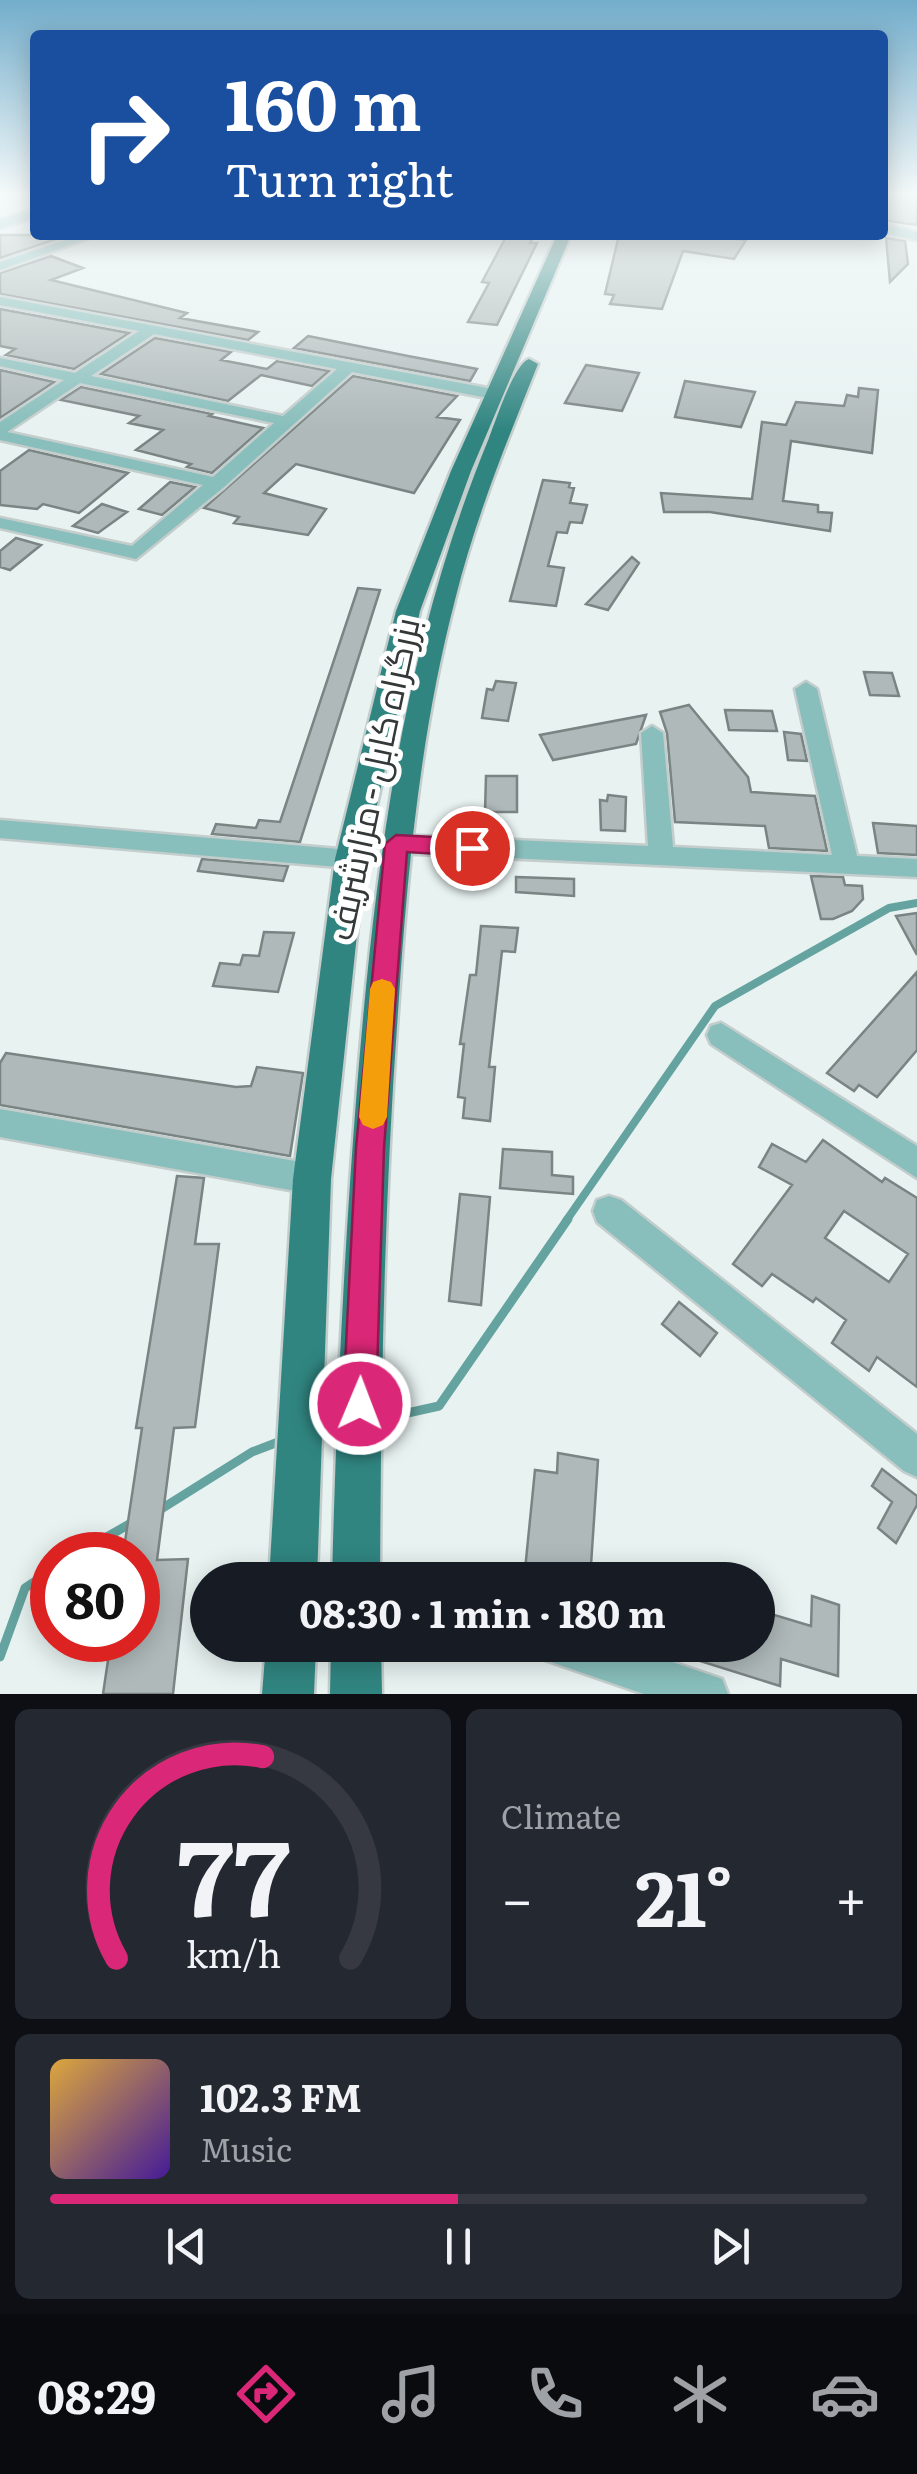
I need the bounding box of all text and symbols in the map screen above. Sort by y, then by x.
text: 160 m [225,49,422,153]
icon: right [60,70,190,200]
text: Turn right [225,144,453,211]
street label: بزرگراه کابل - مزارشریف [311,612,431,945]
pin [430,806,515,891]
icon: arrive [445,821,500,876]
position arrow [308,1352,412,1456]
speed limit sign: 80 [30,1532,160,1662]
text: 08:30 · 1 min · 180 m [299,1583,666,1640]
text: Climate [501,1791,621,1839]
text: 77 [177,1794,289,1948]
text: 21° [635,1839,733,1950]
text: − [501,1855,533,1937]
text: + [835,1855,867,1937]
text: km/h [185,1926,281,1979]
text: 102.3 FM [200,2067,362,2124]
text: Music [200,2124,292,2172]
icon: previous [159,2219,214,2274]
icon: pause [431,2219,486,2274]
icon: next [703,2219,758,2274]
icon: directions [231,2359,301,2429]
icon: music [376,2359,446,2429]
icon: phone [520,2359,590,2429]
icon: climate [665,2359,735,2429]
icon: car [810,2359,880,2429]
text: 08:29 [37,2361,156,2428]

